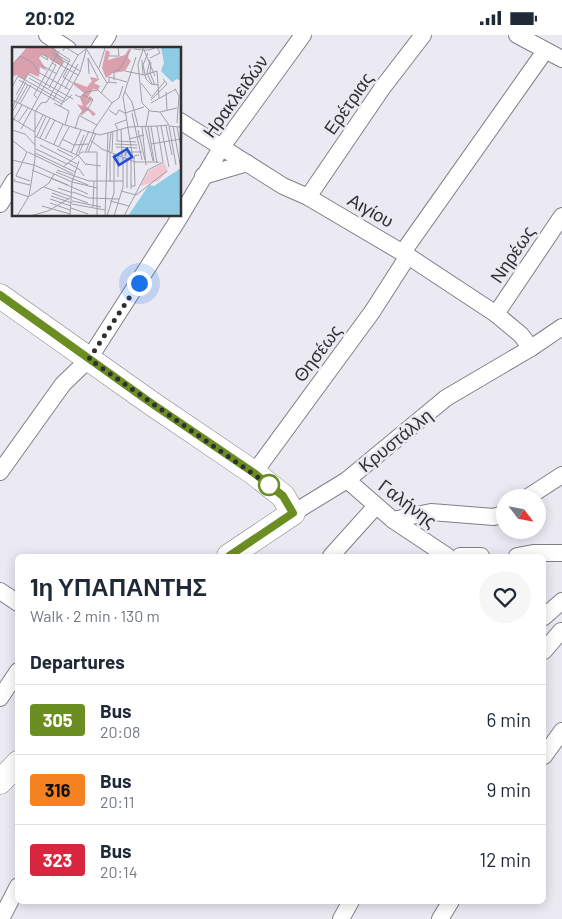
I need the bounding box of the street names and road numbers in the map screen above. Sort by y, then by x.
street label: Ηρακλειδών [198,50,272,142]
street label: Ερέτριας [319,67,377,138]
street label: Αιγίου [344,188,398,232]
street label: Νηρέως [485,221,539,287]
street label: Θησέως [288,320,346,386]
street label: Κρυστάλλη [354,404,436,476]
street label: Γαλήνης [375,474,442,532]

